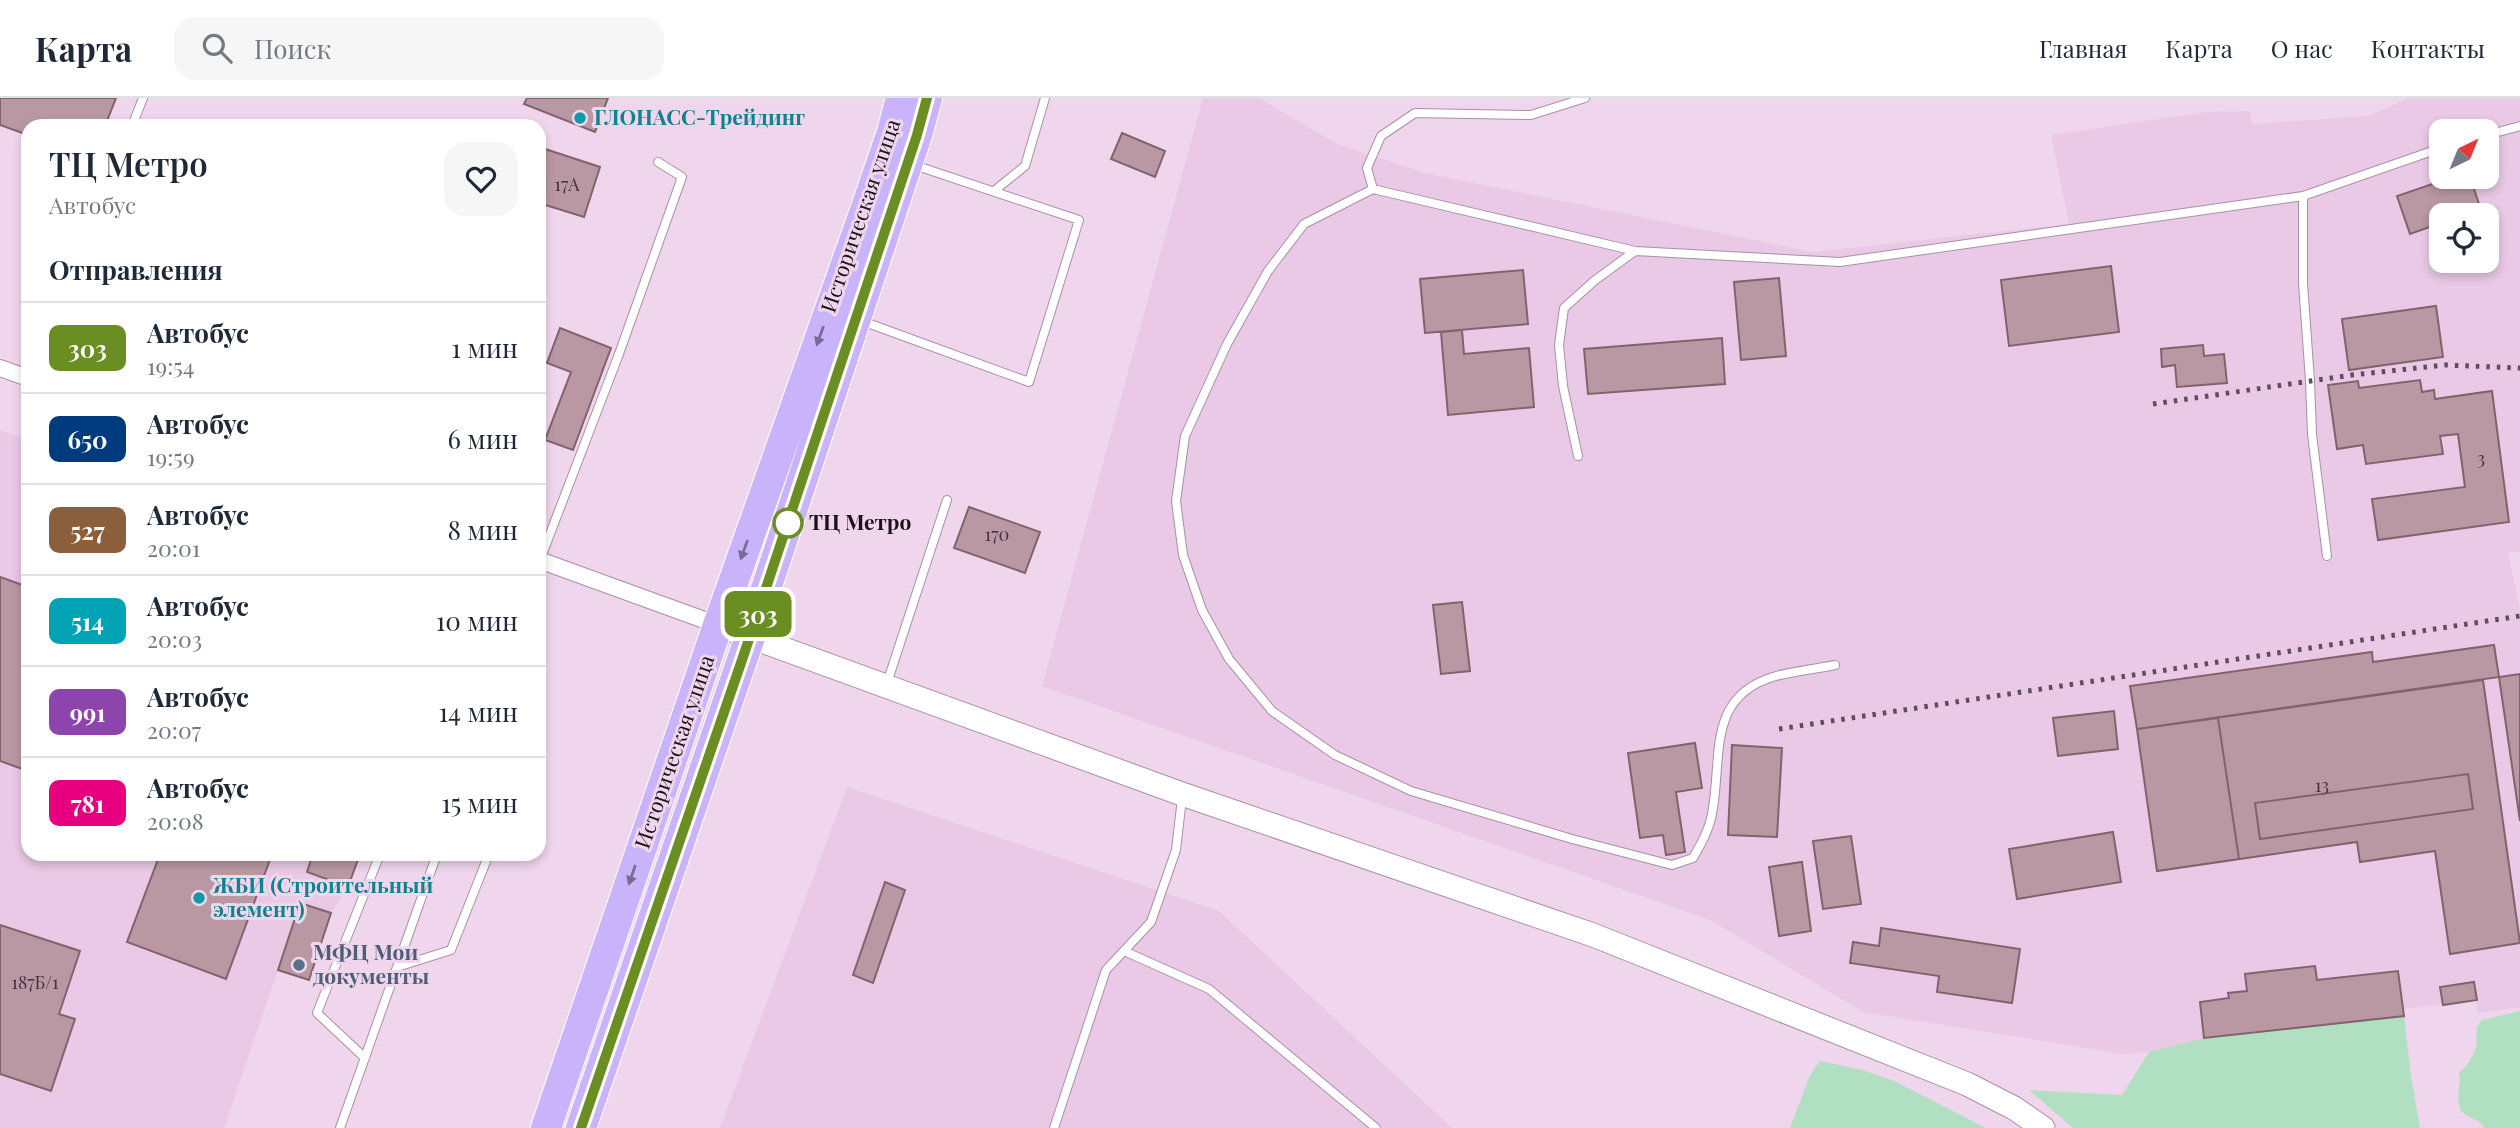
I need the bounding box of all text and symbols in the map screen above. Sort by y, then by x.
search box [174,17,664,80]
text: Карта [35,26,132,70]
icon: search [198,29,236,67]
text: Поиск [254,31,331,66]
text: Главная [2039,32,2127,64]
text: Карта [2165,32,2233,64]
text: О нас [2271,32,2333,64]
text: Контакты [2371,32,2485,64]
place label: ГЛОНАСС-Трейдинг [594,102,805,130]
marker: ГЛОНАСС-Трейдинг [572,110,588,126]
street label: Историческая улица [813,114,906,316]
north arrow [2429,119,2499,189]
map controls [2429,119,2499,273]
text: ТЦ Метро [49,141,208,185]
button: heart [444,142,518,216]
house number: 17А [554,172,580,196]
text: Автобус [49,189,136,220]
button: locate [2429,203,2499,273]
text: Отправления [49,252,223,287]
text: Автобус [147,315,249,350]
one-way arrow [815,325,826,346]
text: 1 мин [451,330,518,365]
text: 303 [68,332,107,364]
text: 19:54 [147,350,194,381]
text: Автобус [147,406,249,441]
text: 6 мин [447,421,518,456]
text: 650 [68,423,107,455]
text: 19:59 [147,441,195,472]
house number: 3 [2477,446,2485,470]
text: Автобус [147,497,249,532]
place label: ТЦ Метро [809,507,911,535]
marker: ТЦ Метро [773,508,803,538]
text: 8 мин [447,512,518,547]
text: 527 [70,514,105,546]
house number: 170 [985,522,1009,546]
text: 20:01 [147,532,200,563]
one-way arrow [739,540,750,561]
text: Автобус [147,588,249,623]
line badge: 303 [718,591,798,637]
text: 303 [739,598,777,630]
text: 10 мин [436,603,518,638]
text: 514 [71,605,104,637]
text: 20:03 [147,623,202,654]
street label: Историческая улица [627,650,720,852]
text: Автобус [147,679,249,714]
text: 14 мин [438,694,518,729]
text: 991 [70,696,105,728]
text: 20:07 [147,714,201,745]
text: Автобус [147,770,249,805]
house number: 13 [2315,773,2329,797]
text: 15 мин [441,785,518,820]
text: 781 [71,787,104,819]
text: 20:08 [147,805,204,836]
one-way arrow [626,865,637,886]
place label: ЖБИ (Строительный элемент) [212,870,434,922]
marker: ЖБИ (Строительный элемент) [191,890,207,906]
place label: МФЦ Мои документы [313,937,429,989]
marker: МФЦ Мои документы [291,957,307,973]
house number: 187Б/1 [11,970,59,994]

